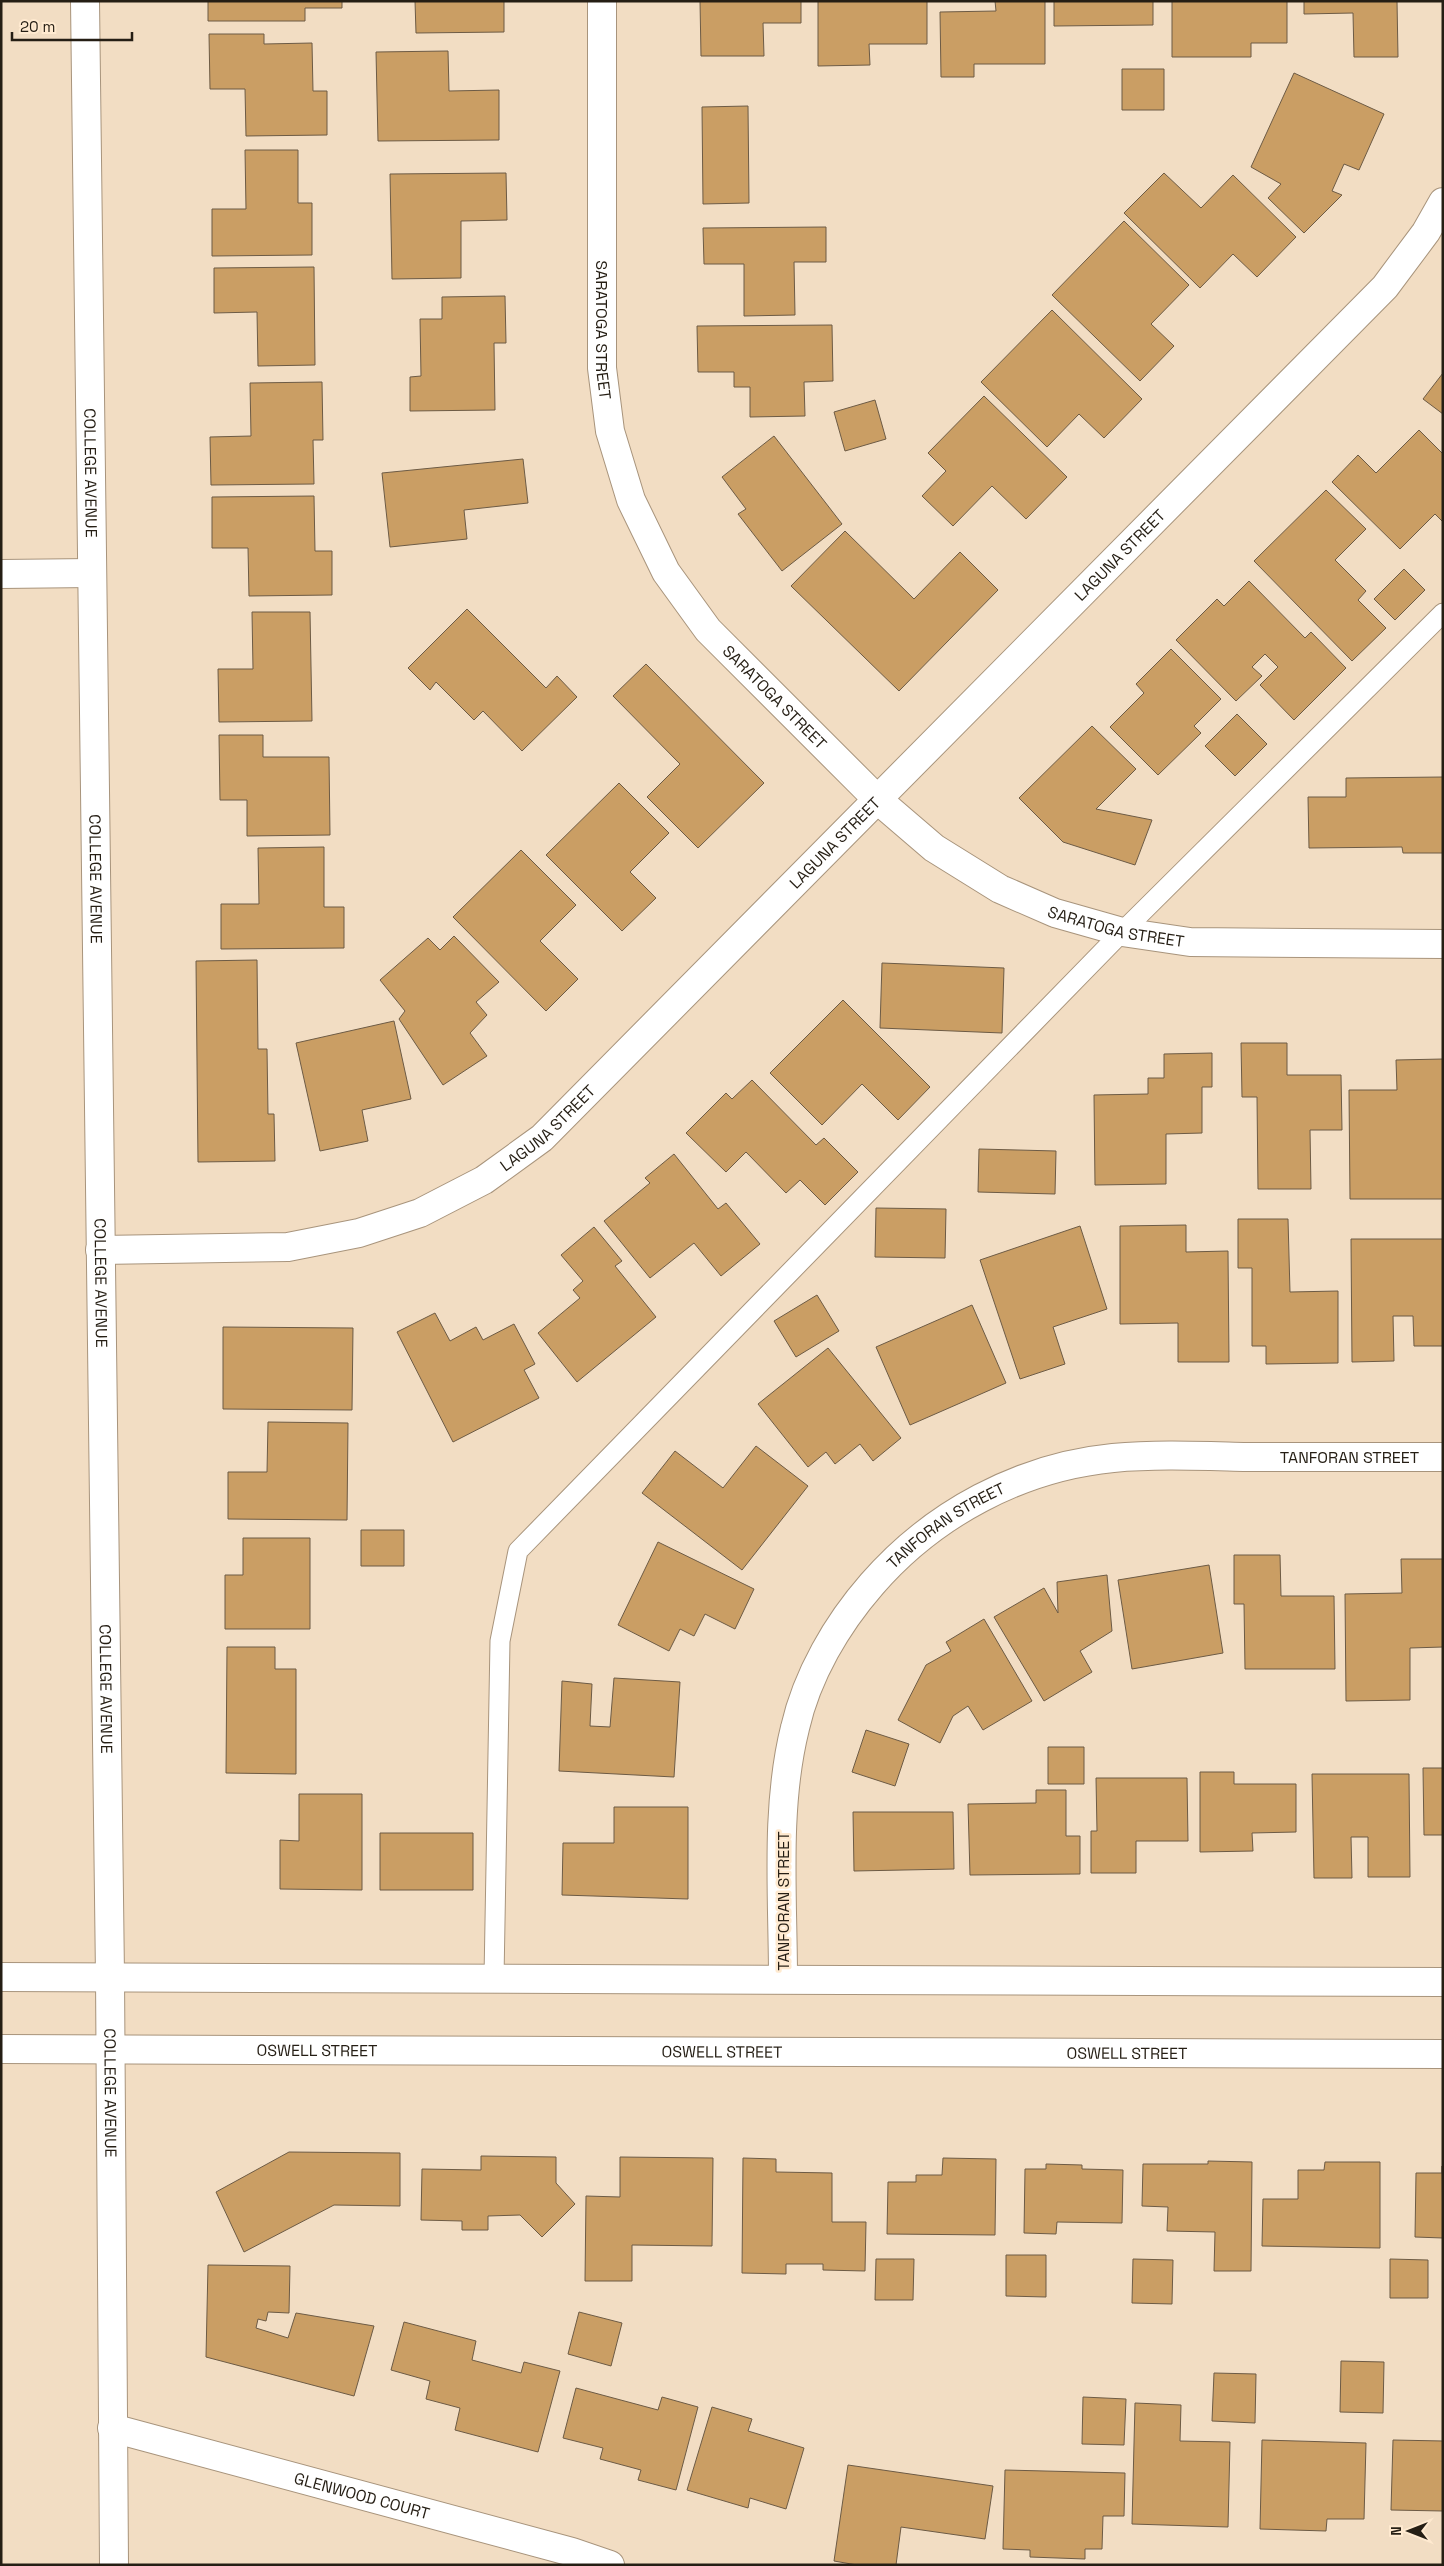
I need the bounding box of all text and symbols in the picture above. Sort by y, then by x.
scale bar [12,10,132,42]
text: 20 m [20,17,55,36]
street label: SARATOGA STREET [592,260,616,401]
street label: COLLEGE AVENUE [80,408,102,538]
street label: LAGUNA STREET [1070,505,1170,605]
street label: SARATOGA STREET [718,640,832,754]
street label: LAGUNA STREET [785,792,885,893]
street label: COLLEGE AVENUE [85,814,107,944]
street label: SARATOGA STREET [1045,901,1186,952]
street label: LAGUNA STREET [496,1080,600,1176]
street label: COLLEGE AVENUE [90,1218,113,1348]
street label: TANFORAN STREET [1280,1447,1419,1468]
street label: TANFORAN STREET [882,1477,1008,1573]
street label: COLLEGE AVENUE [95,1624,118,1754]
street label: TANFORAN STREET [773,1831,794,1971]
street label: COLLEGE AVENUE [100,2028,122,2158]
street label: OSWELL STREET [256,2039,378,2061]
street label: OSWELL STREET [661,2041,783,2062]
street label: OSWELL STREET [1066,2042,1188,2064]
street label: GLENWOOD COURT [292,2467,432,2524]
north arrow [1384,2506,1434,2556]
text: N [1387,2526,1405,2536]

